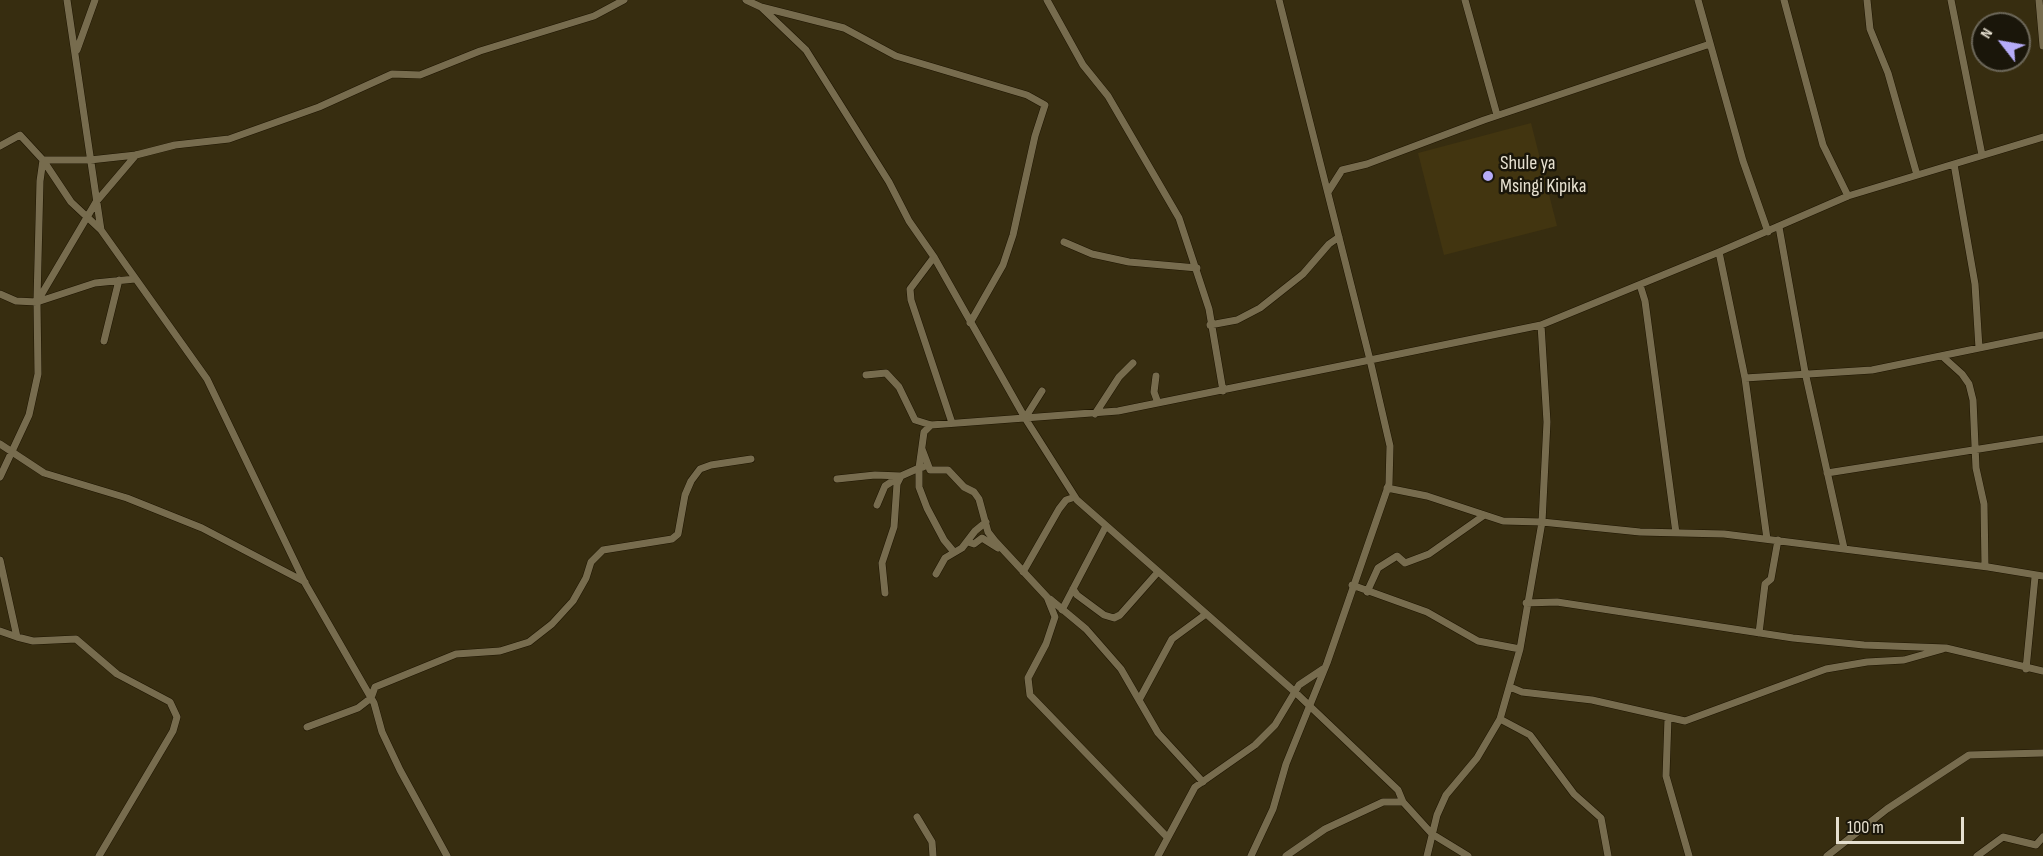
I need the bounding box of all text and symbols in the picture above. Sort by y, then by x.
north arrow [1971,12,2031,72]
text: N [1977,25,1997,42]
place label: Shule ya Msingi Kipika [1500,152,1586,199]
marker: Shule ya Msingi Kipika [1481,169,1495,183]
scale bar [1839,805,1966,843]
text: 100 m [1847,817,1884,838]

